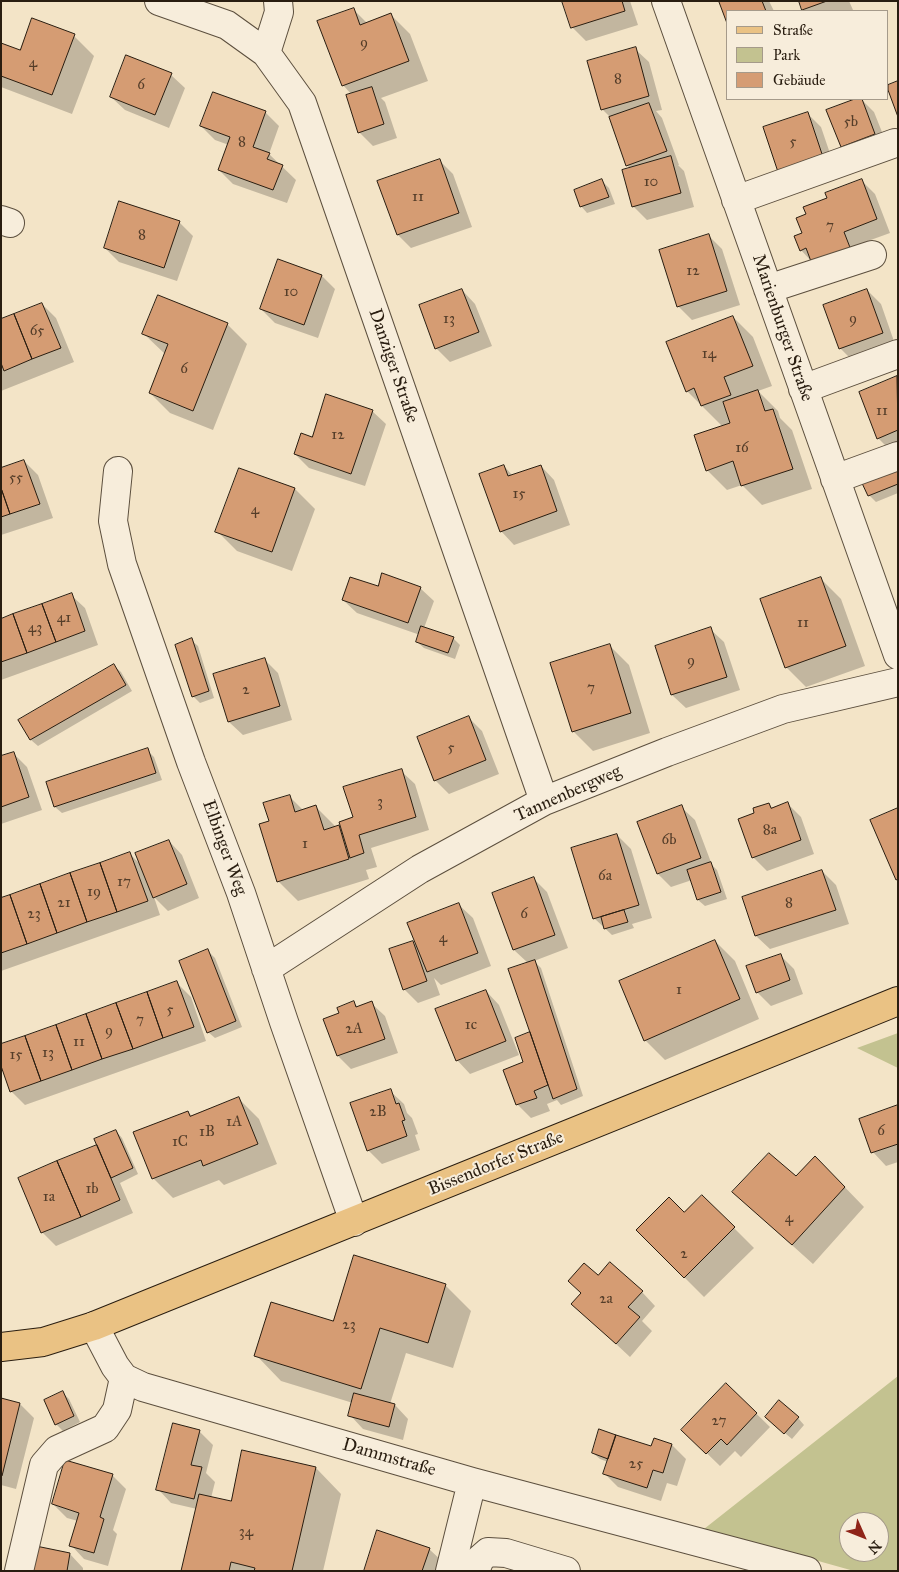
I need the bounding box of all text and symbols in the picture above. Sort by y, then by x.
legend [726,10,889,100]
text: Straße [773,21,813,39]
house number: 9 [360,34,368,52]
text: Park [773,46,800,64]
house number: 4 [29,54,37,72]
house number: 8 [614,70,622,88]
text: Gebäude [773,71,826,89]
house number: 6 [137,76,145,94]
house number: 5b [844,113,858,131]
house number: 8 [238,133,246,151]
house number: 5 [790,133,796,151]
house number: 10 [644,173,658,191]
house number: 11 [412,188,424,206]
house number: 7 [826,217,834,235]
house number: 8 [138,226,146,244]
street label: Marienburger Straße [747,251,817,405]
house number: 12 [686,262,700,280]
house number: 10 [284,283,298,301]
street label: Danziger Straße [363,306,423,426]
house number: 13 [443,310,455,328]
house number: 9 [849,310,857,328]
house number: 65 [30,322,44,340]
house number: 14 [702,345,716,363]
house number: 6 [180,360,188,378]
house number: 11 [876,402,888,420]
house number: 12 [331,426,345,444]
house number: 16 [735,439,749,457]
house number: 55 [9,469,23,487]
house number: 15 [513,485,525,503]
house number: 4 [251,501,259,519]
house number: 41 [57,609,71,627]
house number: 11 [797,614,809,632]
house number: 43 [28,619,42,637]
house number: 9 [687,652,695,670]
house number: 7 [587,679,595,697]
house number: 2 [242,681,250,699]
house number: 5 [448,739,454,757]
street label: Tannenbergweg [511,761,625,827]
house number: 3 [377,793,383,811]
street label: Elbinger Weg [197,797,251,899]
house number: 8a [763,821,777,839]
house number: 6b [662,831,676,849]
house number: 1 [302,835,308,853]
house number: 6a [598,867,612,885]
house number: 17 [117,873,131,891]
house number: 19 [87,883,101,901]
house number: 21 [57,894,71,912]
house number: 8 [785,894,793,912]
house number: 23 [27,905,41,923]
house number: 6 [520,905,528,923]
house number: 4 [439,929,447,947]
house number: 1 [676,981,682,999]
house number: 5 [167,1001,173,1019]
house number: 7 [136,1011,144,1029]
house number: 1c [465,1016,477,1034]
house number: 2A [345,1020,363,1038]
house number: 9 [105,1022,113,1040]
house number: 11 [73,1033,85,1051]
house number: 13 [42,1044,54,1062]
house number: 15 [10,1046,22,1064]
house number: 2B [369,1103,387,1121]
house number: 1A [226,1113,242,1131]
house number: 6 [877,1122,885,1140]
house number: 1B [199,1123,215,1141]
street label: Bissendorfer Straße [425,1127,567,1201]
house number: 1C [172,1133,188,1151]
house number: 1b [85,1180,99,1198]
house number: 1a [43,1188,55,1206]
house number: 4 [785,1209,793,1227]
house number: 2 [680,1245,688,1263]
house number: 2a [599,1290,613,1308]
house number: 23 [342,1316,356,1334]
house number: 27 [712,1412,726,1430]
street label: Dammstraße [340,1434,438,1482]
house number: 25 [629,1455,643,1473]
north arrow [839,1512,889,1562]
house number: 34 [239,1523,253,1541]
text: N [864,1537,885,1557]

